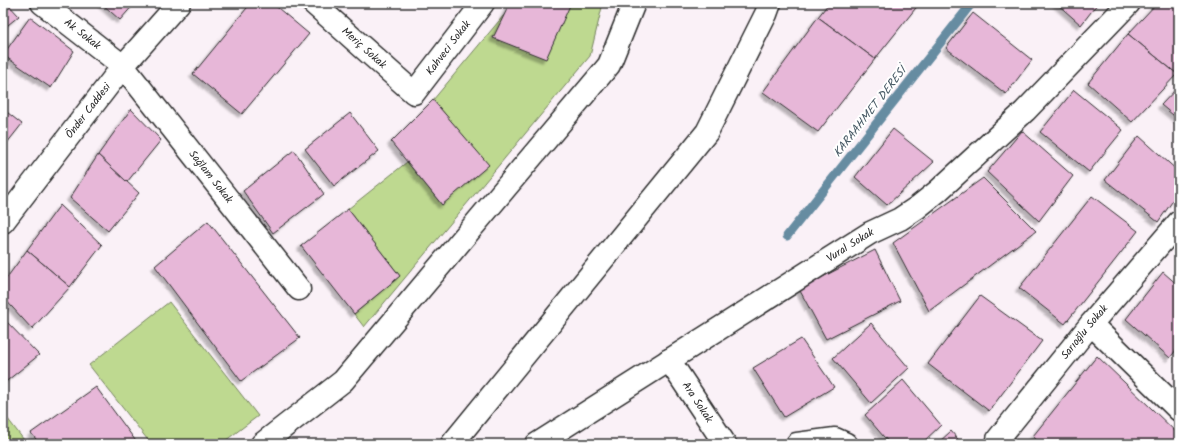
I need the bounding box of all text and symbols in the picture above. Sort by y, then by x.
street label: Ak Sokak [60,14,105,55]
street label: Kahveci Sokak [421,16,476,79]
street label: Meriç Sokak [337,23,391,74]
water label: KARAAHMET DERESİ [828,60,914,161]
street label: Önder Caddesi [61,79,116,143]
street label: Sağlam Sokak [184,146,238,208]
street label: Vural Sokak [823,223,878,267]
street label: Sarıoğlu Sokak [1057,300,1113,364]
street label: Ara Sokak [677,378,718,427]

